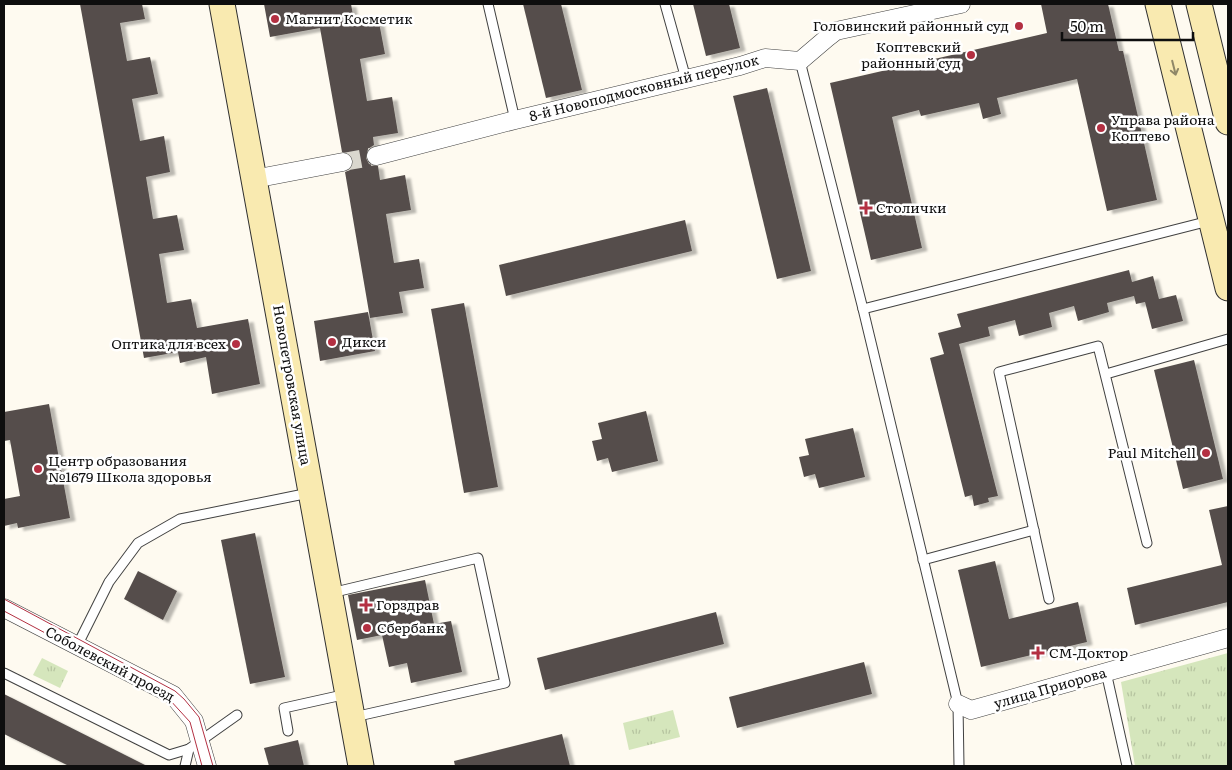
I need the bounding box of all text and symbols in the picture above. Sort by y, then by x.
place label: Магнит Косметик [285,8,413,28]
scale bar [1062,10,1193,42]
marker: Магнит Косметик [269,13,281,25]
text: 50 m [1070,14,1104,37]
place label: Головинский районный суд [813,15,1009,35]
marker: Головинский районный суд [1013,20,1025,32]
place label: Коптевский районный суд [861,36,961,72]
street label: 8-й Новоподмосковный переулок [527,49,761,125]
marker: Коптевский районный суд [965,49,977,61]
one-way arrow [1170,60,1179,76]
place label: Управа района Коптево [1111,109,1215,145]
marker: Управа района Коптево [1095,122,1107,134]
place label: Столички [876,197,947,217]
marker: Столички [860,202,872,214]
street label: Новопетровская улица [269,303,317,467]
place label: Дикси [342,331,386,351]
place label: Оптика для всех [111,333,226,353]
marker: Дикси [326,336,338,348]
marker: Оптика для всех [230,338,242,350]
place label: Paul Mitchell [1108,442,1196,462]
marker: Paul Mitchell [1200,447,1212,459]
place label: Центр образования №1679 Школа здоровья [48,450,212,486]
marker: Центр образования №1679 Школа здоровья [32,463,44,475]
place label: Горздрав [376,594,440,614]
marker: Горздрав [360,599,372,611]
place label: Сбербанк [377,617,445,637]
street label: Соболевский проезд [42,621,179,706]
marker: Сбербанк [361,622,373,634]
place label: СМ-Доктор [1049,642,1128,662]
marker: СМ-Доктор [1031,646,1045,660]
street label: улица Приорова [991,661,1109,713]

